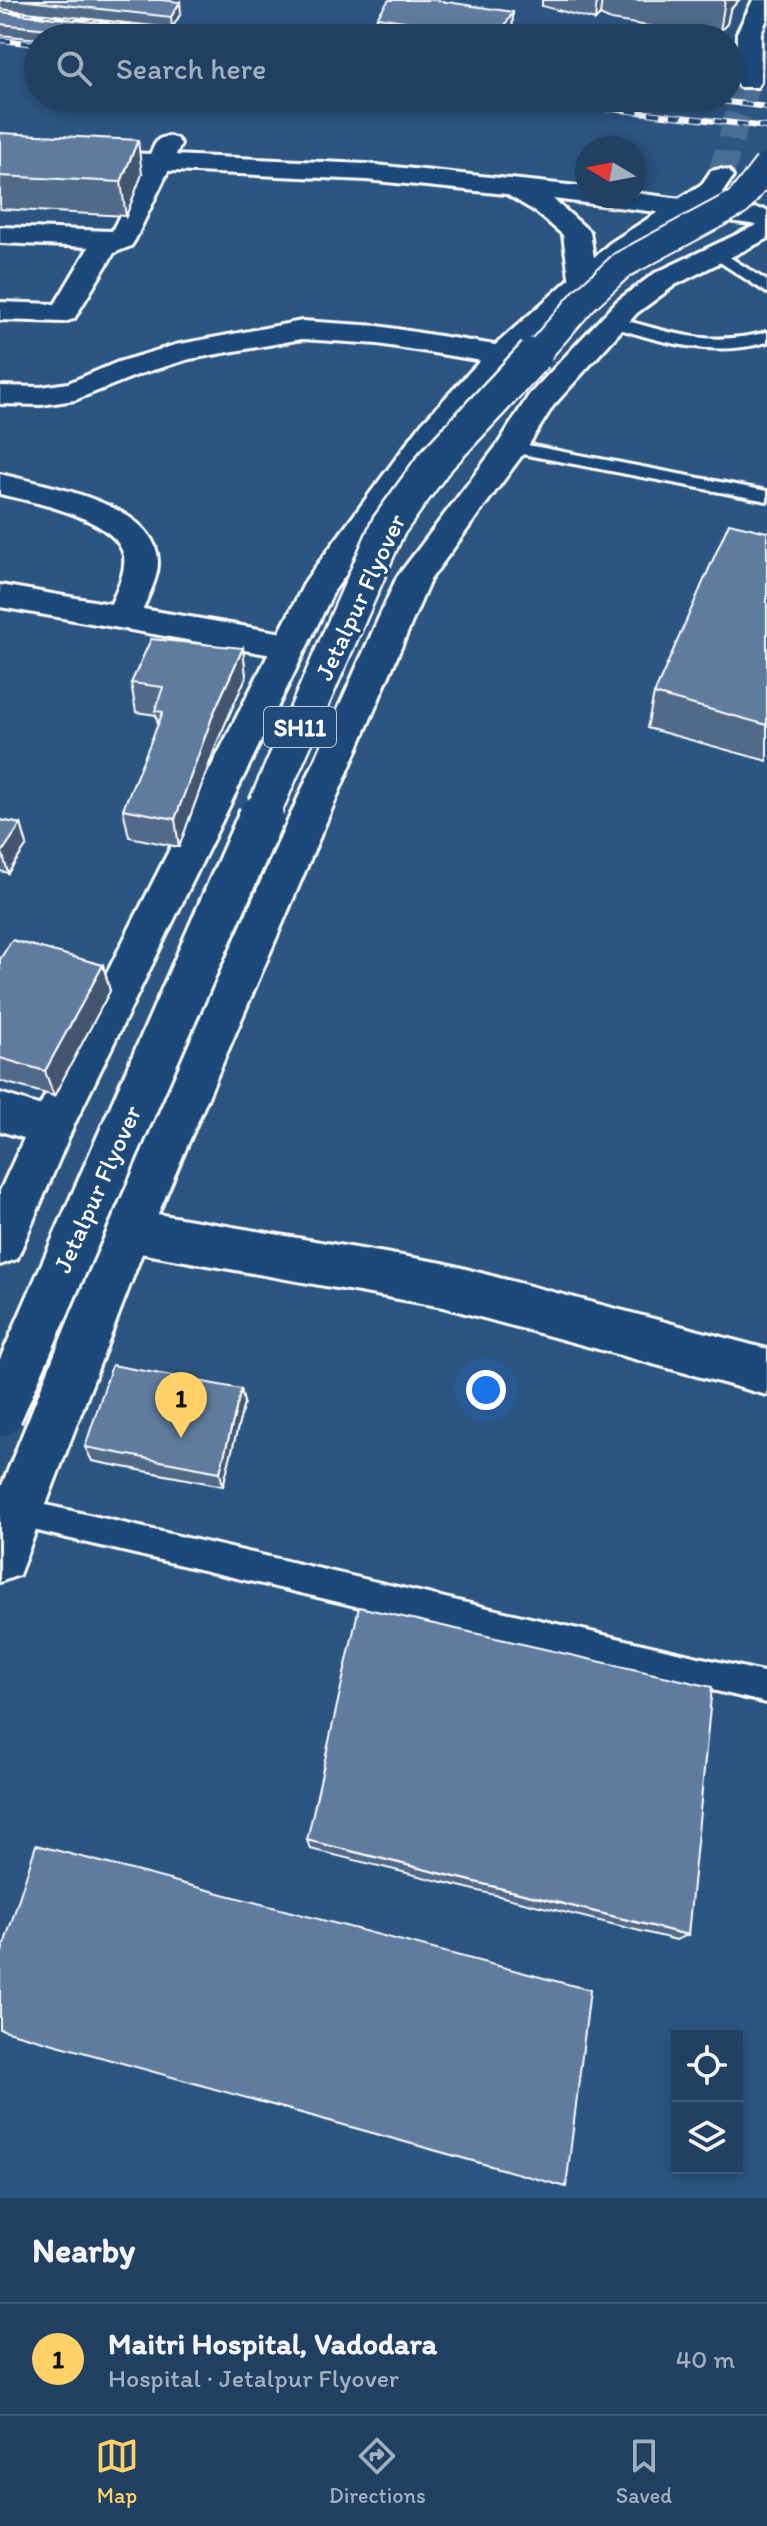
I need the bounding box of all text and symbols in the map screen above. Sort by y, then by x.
search box [24,24,743,112]
icon: search [52,46,96,90]
text: Search here [116,50,266,87]
north arrow [575,136,647,208]
street label: Jetalpur Flyover [307,509,413,685]
road number: SH11 [264,707,336,747]
street label: Jetalpur Flyover [46,1100,148,1278]
your location [466,1370,506,1410]
pin: 1 [155,1372,207,1438]
map controls [671,2030,743,2174]
button: locate [671,2030,743,2102]
button: layers [671,2102,743,2174]
text: Nearby [32,2230,135,2271]
text: Maitri Hospital, Vadodara [108,2325,437,2362]
text: 1 [52,2343,64,2375]
text: 40 m [676,2343,735,2375]
text: Hospital · Jetalpur Flyover [108,2362,399,2394]
tab: Map [95,2434,139,2509]
tab: Directions [329,2434,426,2509]
tab: Saved [616,2434,672,2509]

